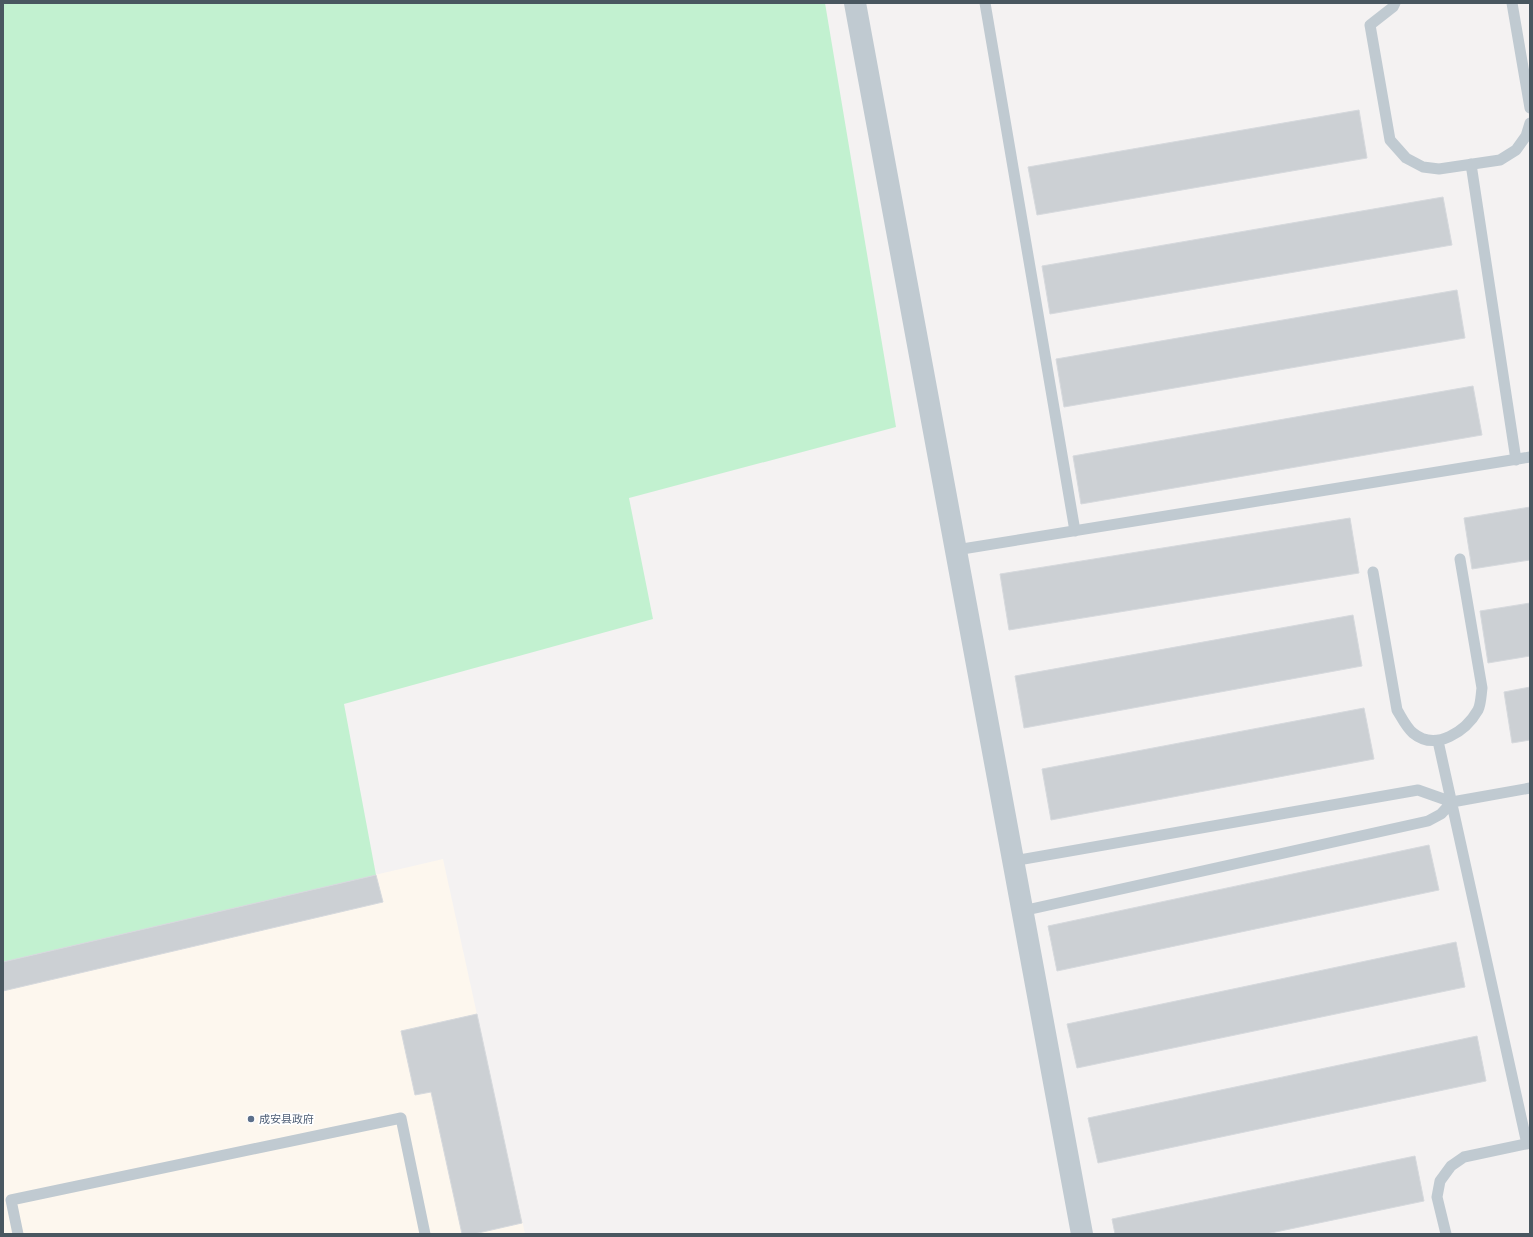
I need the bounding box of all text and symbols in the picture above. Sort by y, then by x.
place label: 成安县政府 [259,1113,314,1125]
marker: 成安县政府 [246,1114,256,1124]

